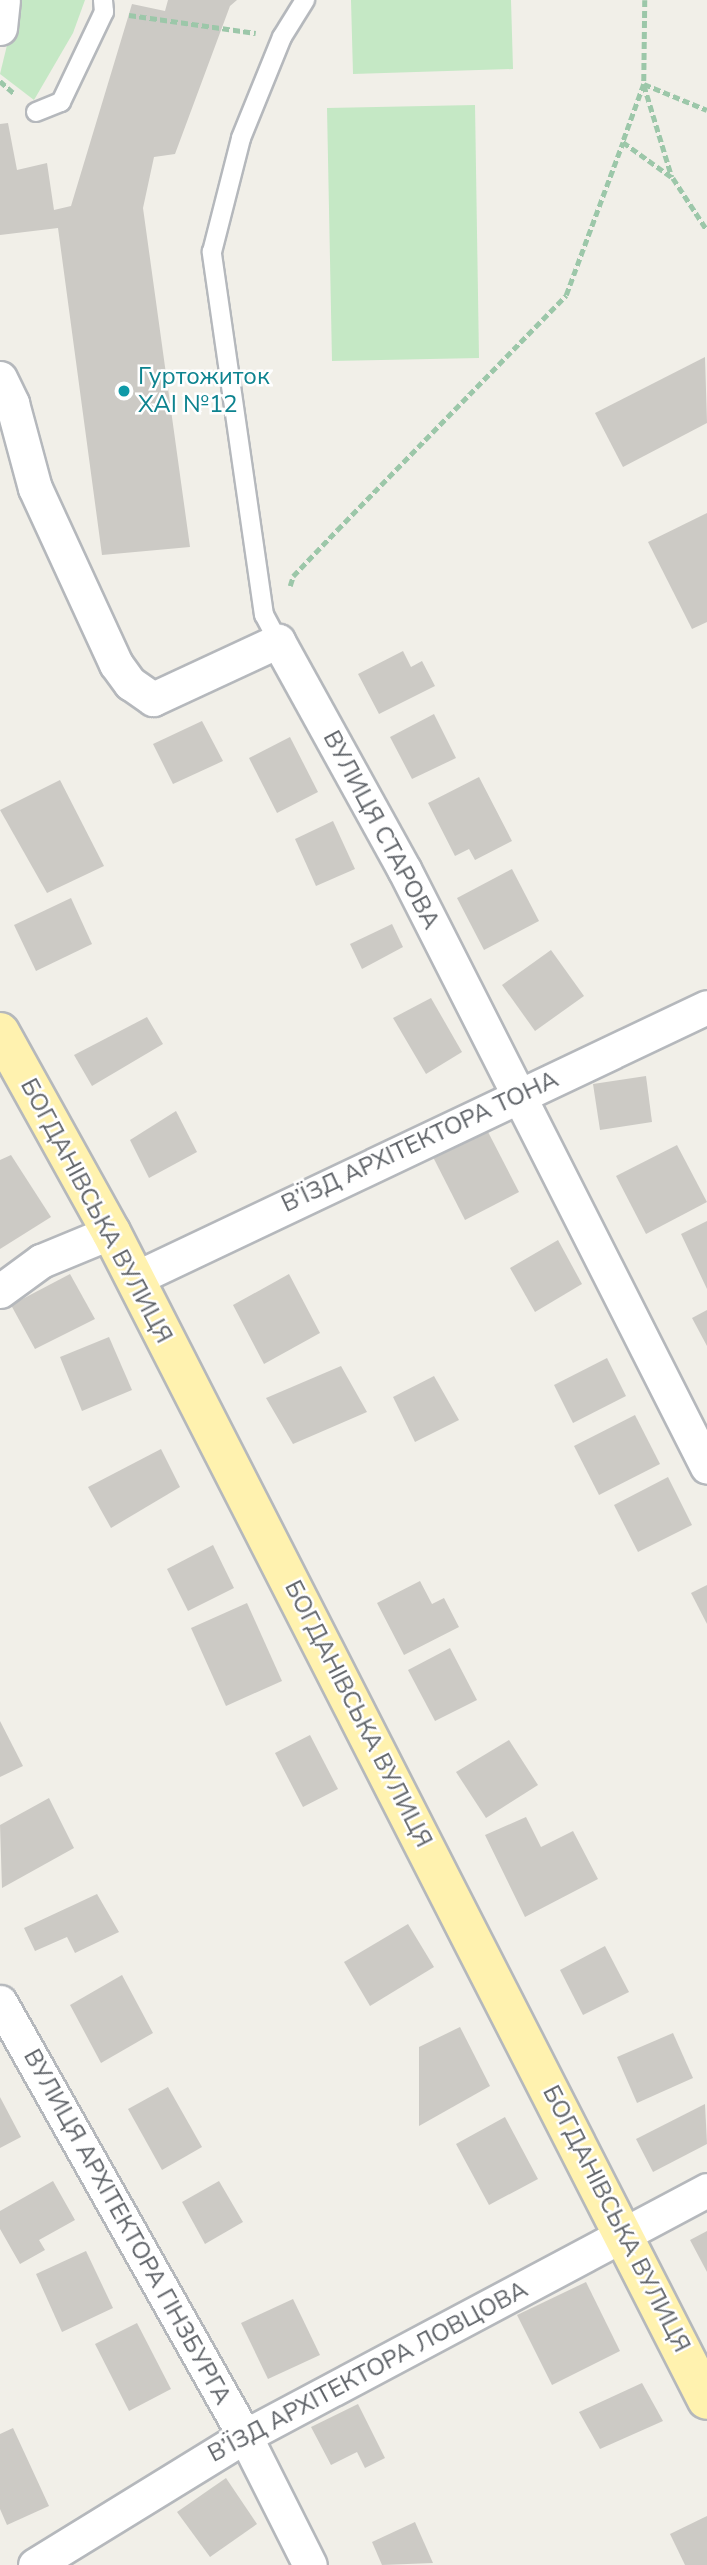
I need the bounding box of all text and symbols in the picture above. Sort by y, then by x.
place label: Гуртожиток ХАІ №12 [138,363,270,419]
marker: Гуртожиток ХАІ №12 [116,383,132,399]
street label: ВУЛИЦЯ СТАРОВА [317,726,445,934]
street label: В’ЇЗД АРХІТЕКТОРА ТОНА [277,1065,563,1219]
street label: БОГДАНІВСЬКА ВУЛИЦЯ [14,1074,178,1348]
street label: БОГДАНІВСЬКА ВУЛИЦЯ [278,1576,438,1852]
street label: ВУЛИЦЯ АРХІТЕКТОРА ГІНЗБУРГА [17,2044,237,2410]
street label: БОГДАНІВСЬКА ВУЛИЦЯ [536,2081,696,2357]
street label: В’ЇЗД АРХІТЕКТОРА ЛОВЦОВА [203,2275,533,2469]

